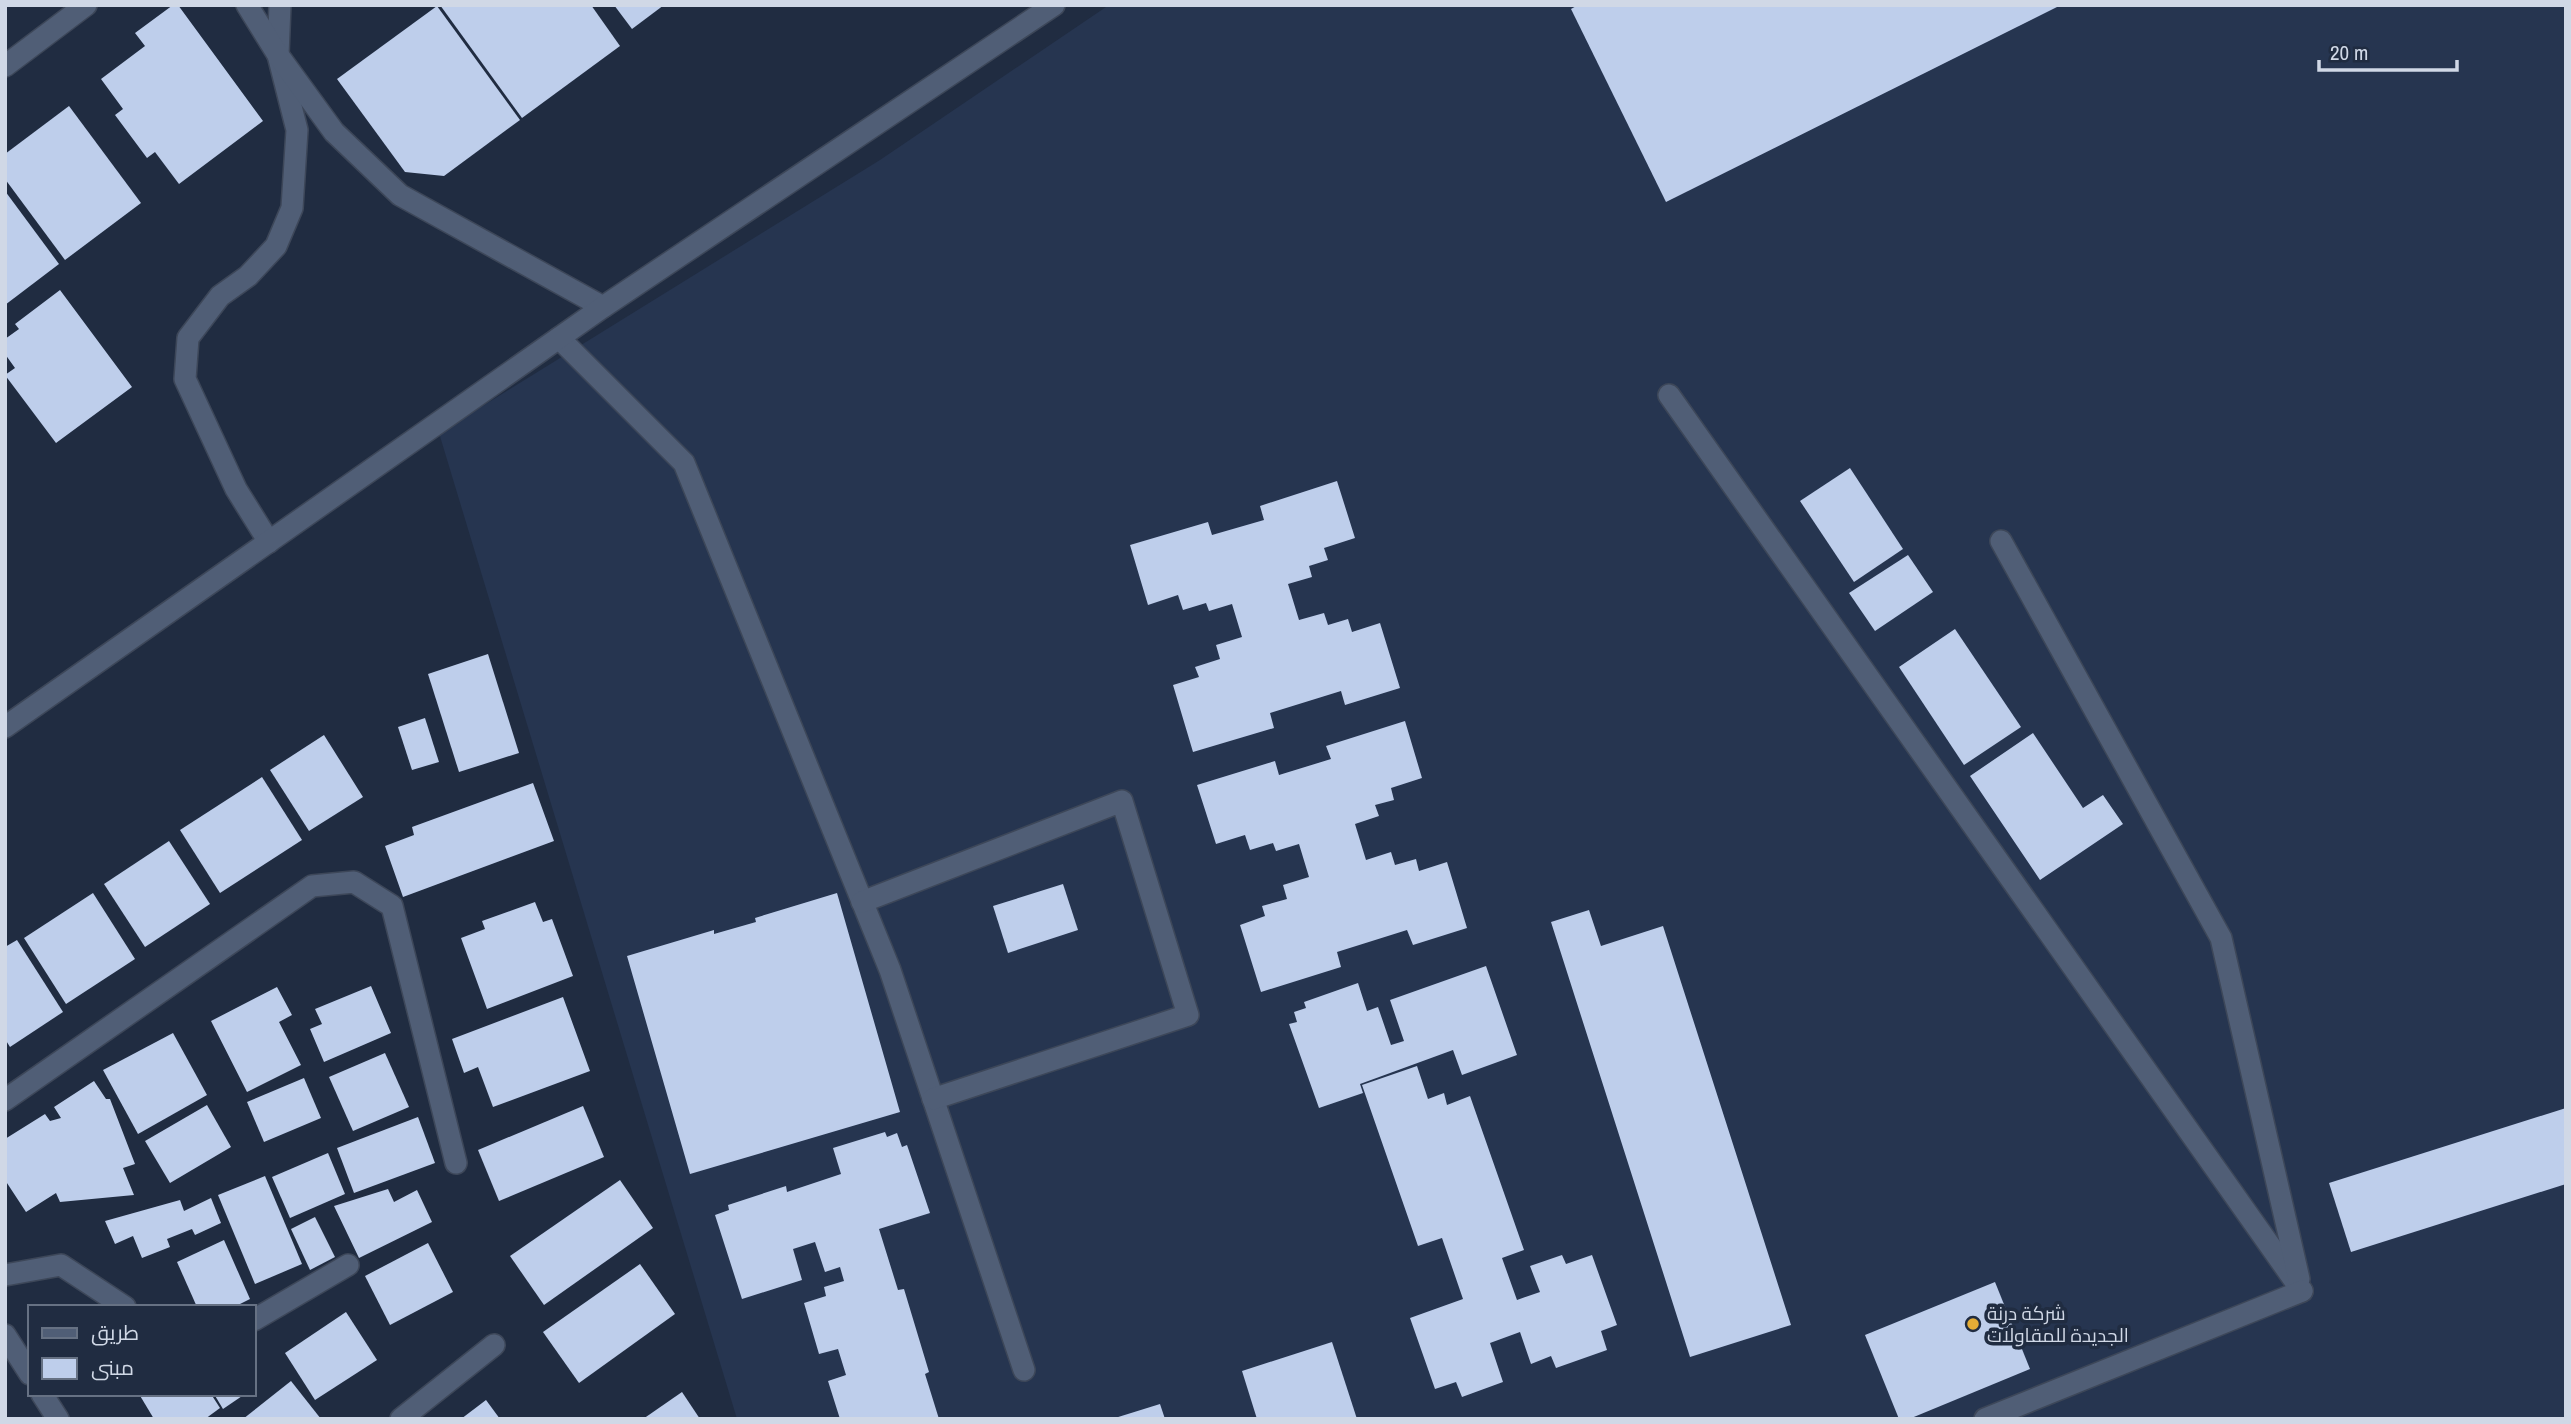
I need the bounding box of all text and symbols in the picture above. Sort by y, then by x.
scale bar [2319,28,2457,72]
text: 20 m [2330,38,2368,67]
place label: شركة درنة الجديدة للمقاولات [1987,1300,2129,1348]
legend [28,1305,256,1396]
marker: شركة درنة الجديدة للمقاولات [1965,1316,1981,1332]
text: طريق [91,1318,139,1347]
text: مبنى [91,1353,134,1382]

